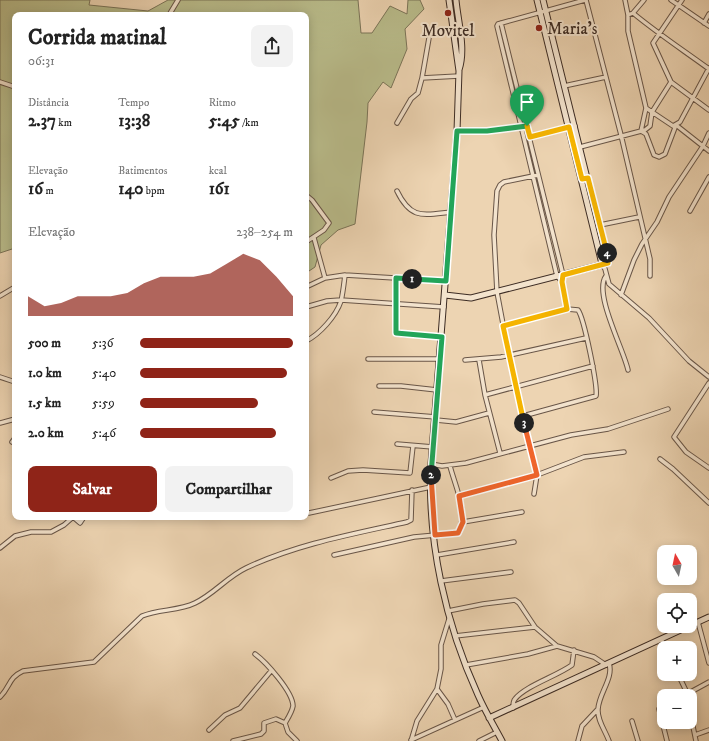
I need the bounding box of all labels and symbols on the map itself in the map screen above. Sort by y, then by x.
marker: Movitel [443,8,453,18]
place label: Maria's [547,18,598,40]
place label: Movitel [422,20,474,42]
marker: Maria's [534,23,544,33]
pin [510,85,544,126]
pin: 4 [597,243,617,263]
pin: 1 [402,269,422,289]
pin: 3 [514,413,534,433]
pin: 2 [421,465,441,485]
north arrow [657,545,697,585]

